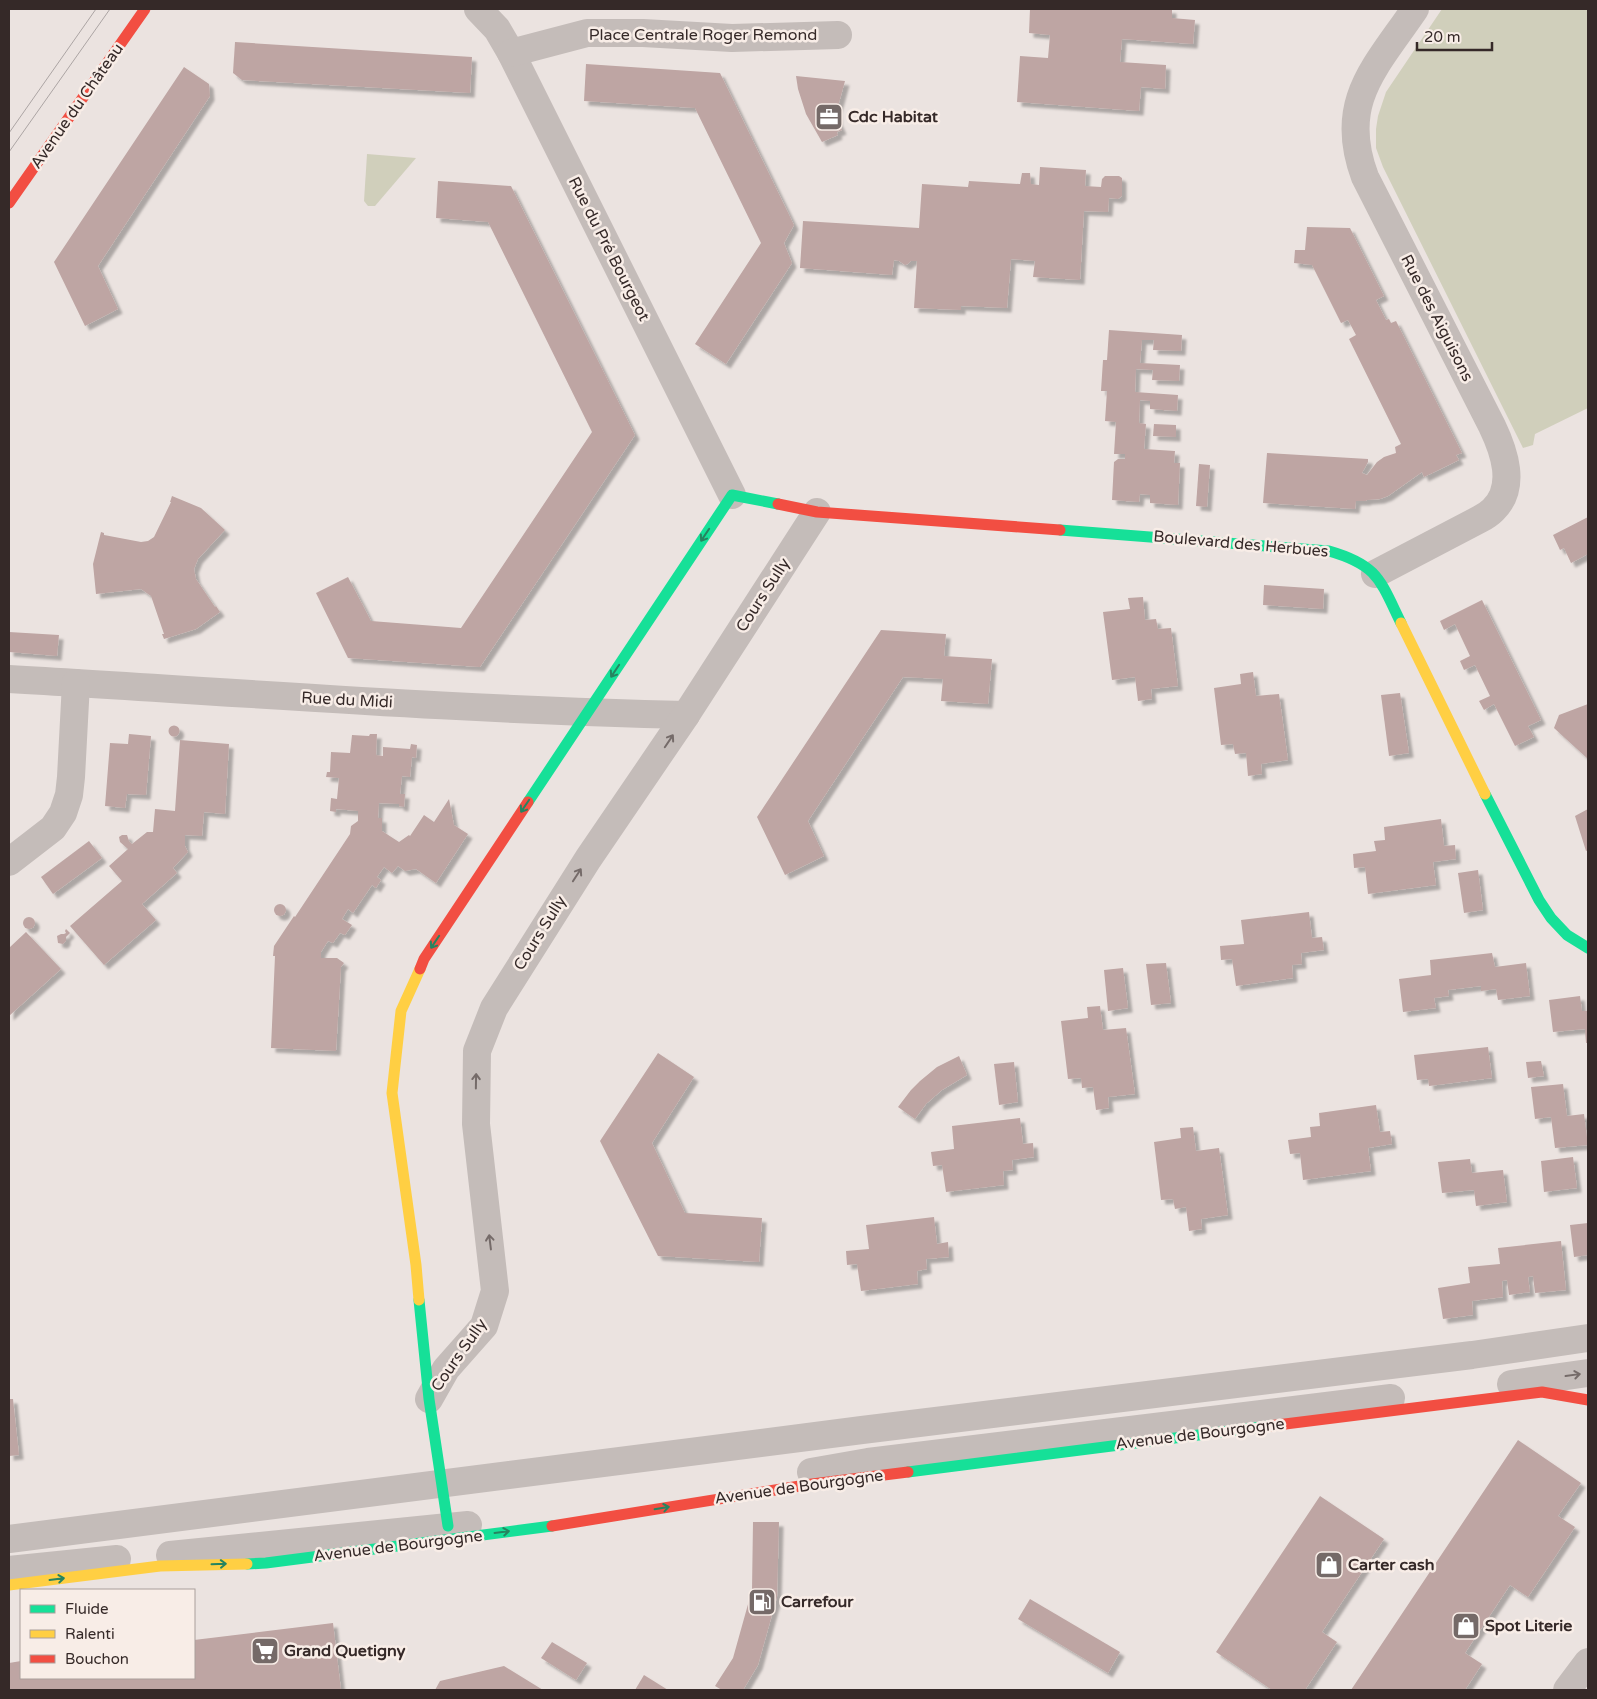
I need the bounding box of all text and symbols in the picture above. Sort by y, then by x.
scale bar [1417,20,1492,52]
street label: Place Centrale Roger Remond [589,25,817,45]
text: 20 m [1424,28,1461,46]
street label: Avenue du Château [26,39,128,173]
office icon: Cdc Habitat [814,102,844,132]
place label: Cdc Habitat [848,107,939,127]
street label: Rue du Pré Bourgeot [564,173,654,325]
street label: Rue des Aiguisons [1396,251,1478,385]
street label: Boulevard des Herbues [1153,526,1329,562]
one-way arrow [699,528,709,542]
street label: Cours Sully [732,554,795,636]
one-way arrow [610,664,620,678]
street label: Rue du Midi [301,688,393,712]
one-way arrow [663,734,674,748]
one-way arrow [520,799,530,813]
one-way arrow [572,869,582,883]
street label: Cours Sully [509,892,571,974]
one-way arrow [430,934,440,948]
one-way arrow [472,1073,481,1089]
one-way arrow [485,1235,495,1251]
street label: Cours Sully [427,1314,492,1395]
one-way arrow [1565,1370,1581,1380]
street label: Avenue de Bourgogne [1115,1414,1285,1454]
street label: Avenue de Bourgogne [714,1465,884,1509]
one-way arrow [654,1502,670,1512]
street label: Avenue de Bourgogne [313,1526,483,1566]
one-way arrow [493,1527,509,1537]
shop icon: Carter cash [1314,1550,1344,1580]
place label: Carter cash [1348,1555,1435,1575]
one-way arrow [211,1560,227,1569]
one-way arrow [49,1574,65,1584]
fuel station icon: Carrefour [747,1587,777,1617]
legend [20,1589,195,1679]
place label: Carrefour [781,1592,854,1612]
text: Fluide [65,1600,109,1618]
shop icon: Spot Literie [1451,1611,1481,1641]
place label: Spot Literie [1485,1616,1572,1636]
text: Ralenti [65,1625,115,1643]
supermarket icon: Grand Quetigny [250,1636,280,1666]
place label: Grand Quetigny [284,1641,406,1661]
text: Bouchon [65,1650,129,1668]

